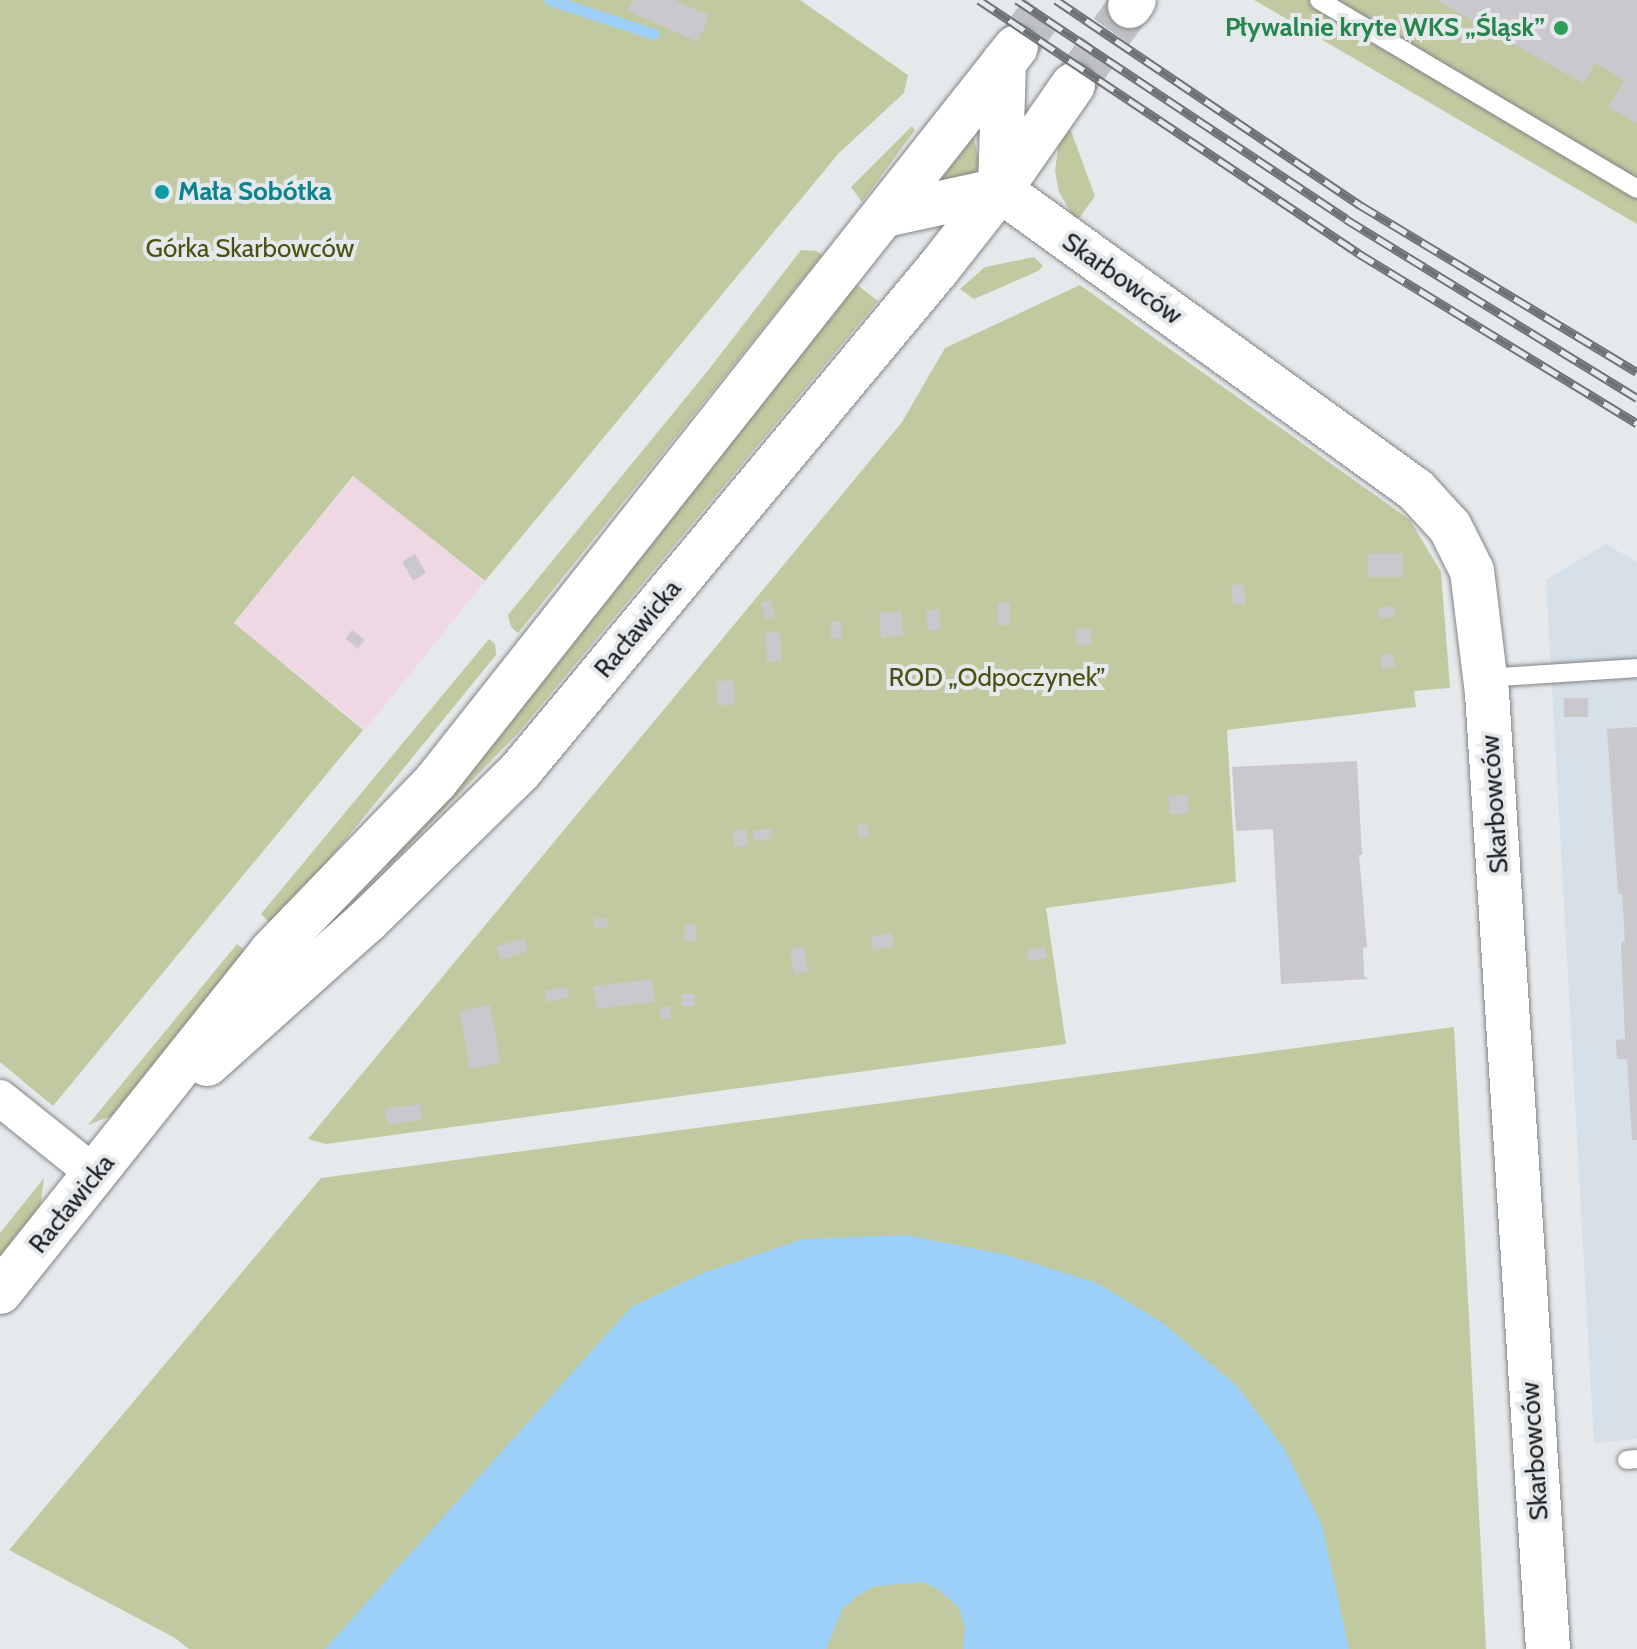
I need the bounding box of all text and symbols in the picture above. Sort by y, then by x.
place label: Pływalnie kryte WKS „Śląsk” [1225,12,1545,44]
marker: Pływalnie kryte WKS „Śląsk” [1552,19,1570,37]
place label: Mała Sobótka [178,176,332,208]
marker: Mała Sobótka [153,183,171,201]
street label: Skarbowców [1056,226,1188,332]
park label: Górka Skarbowców [146,233,354,265]
street label: Racławicka [588,574,688,684]
park label: ROD „Odpoczynek” [888,662,1106,694]
street label: Skarbowców [1475,733,1515,875]
street label: Racławicka [23,1148,121,1260]
street label: Skarbowców [1515,1380,1555,1522]

